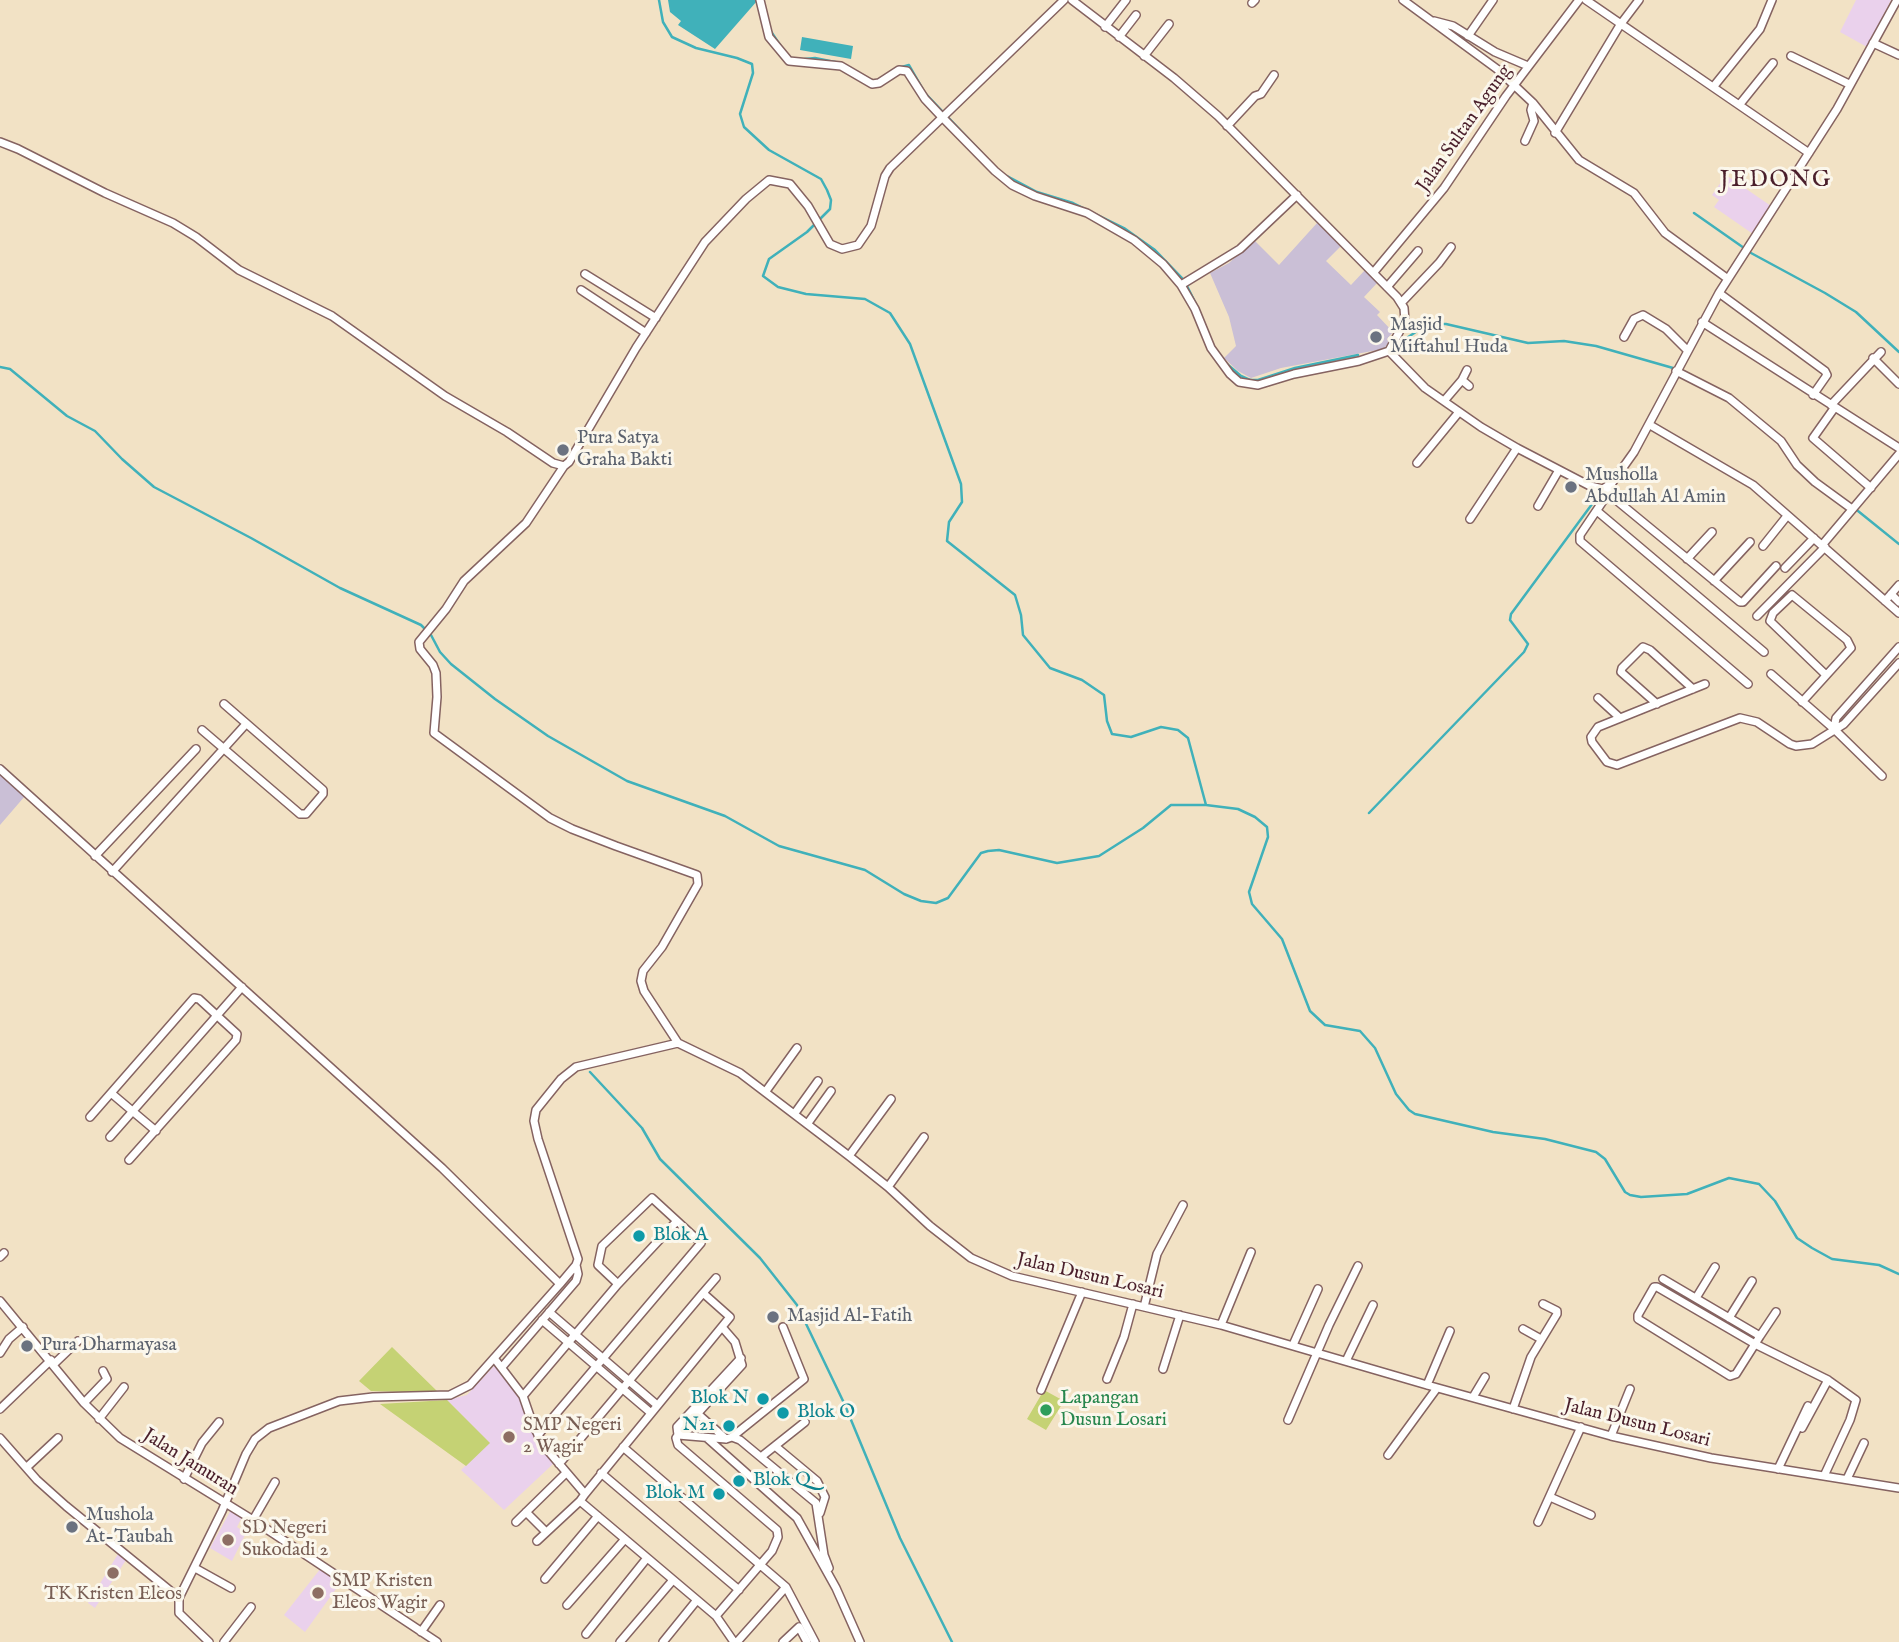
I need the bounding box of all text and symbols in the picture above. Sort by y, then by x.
street label: Jalan Sultan Agung [1413,61,1517,197]
district label: JEDONG [1721,167,1831,195]
place label: Masjid Miftahul Huda [1390,315,1508,359]
marker: Masjid Miftahul Huda [1368,329,1384,345]
place label: Pura Satya Graha Bakti [577,428,672,472]
marker: Pura Satya Graha Bakti [555,442,571,458]
place label: Musholla Abdullah Al Amin [1585,465,1726,509]
marker: Musholla Abdullah Al Amin [1563,479,1579,495]
place label: Blok A [653,1225,708,1247]
marker: Blok A [631,1228,647,1244]
street label: Jalan Dusun Losari [1014,1249,1166,1305]
place label: Masjid Al-Fatih [787,1306,912,1328]
marker: Masjid Al-Fatih [765,1309,781,1325]
place label: Pura Dharmayasa [41,1335,177,1357]
marker: Pura Dharmayasa [19,1338,35,1354]
place label: Blok N [690,1388,749,1410]
place label: Lapangan Dusun Losari [1060,1388,1167,1432]
marker: Blok N [755,1391,771,1407]
street label: Jalan Dusun Losari [1561,1395,1713,1453]
place label: Blok O [797,1402,855,1424]
marker: Lapangan Dusun Losari [1038,1402,1054,1418]
marker: Blok O [775,1405,791,1421]
place label: SMP Negeri 2 Wagir [523,1415,621,1459]
place label: N21 [683,1415,715,1437]
marker: N21 [721,1418,737,1434]
street label: Jalan Jamuran [138,1425,242,1501]
marker: SMP Negeri 2 Wagir [501,1429,517,1445]
place label: Blok Q [753,1470,811,1492]
marker: Blok Q [731,1473,747,1489]
place label: Blok M [645,1483,705,1505]
marker: Blok M [711,1486,727,1502]
place label: Mushola At-Taubah [86,1505,173,1549]
place label: SD Negeri Sukodadi 2 [242,1518,328,1562]
marker: Mushola At-Taubah [64,1519,80,1535]
marker: SD Negeri Sukodadi 2 [220,1532,236,1548]
marker: TK Kristen Eleos [105,1565,121,1581]
place label: SMP Kristen Eleos Wagir [332,1571,433,1615]
place label: TK Kristen Eleos [44,1584,182,1606]
marker: SMP Kristen Eleos Wagir [310,1585,326,1601]

